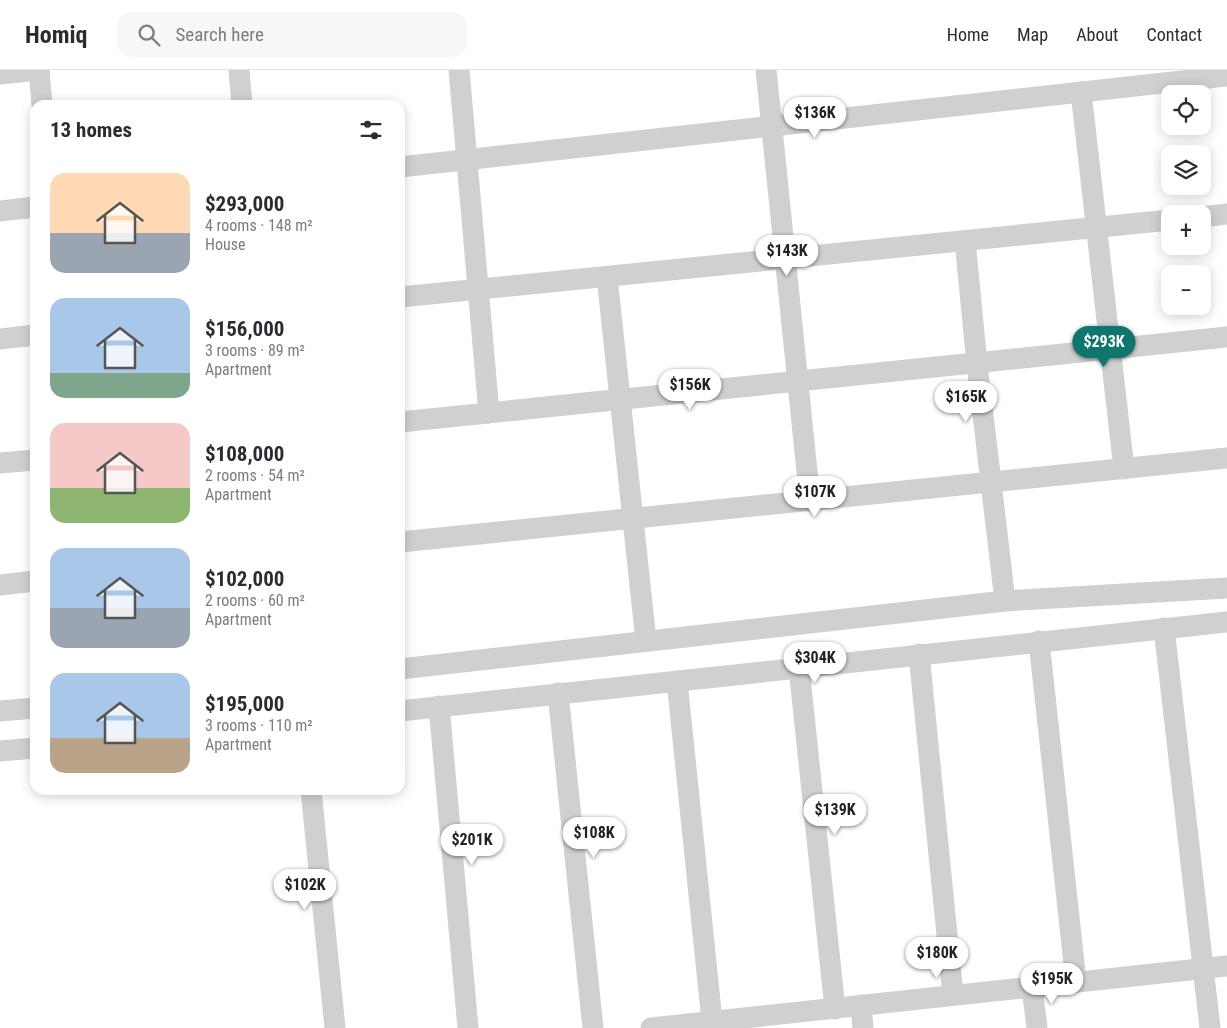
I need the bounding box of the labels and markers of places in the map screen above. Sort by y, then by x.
pin: $136K [780,97,850,139]
pin: $143K [752,234,822,277]
pin: $293K [1069,326,1139,368]
pin: $156K [655,368,725,411]
pin: $165K [931,380,1001,423]
pin: $107K [780,476,850,518]
pin: $304K [780,642,850,684]
pin: $139K [800,794,870,836]
pin: $108K [559,816,629,859]
pin: $201K [437,824,507,866]
pin: $102K [270,868,340,911]
pin: $180K [902,936,972,979]
pin: $195K [1017,962,1087,1005]

